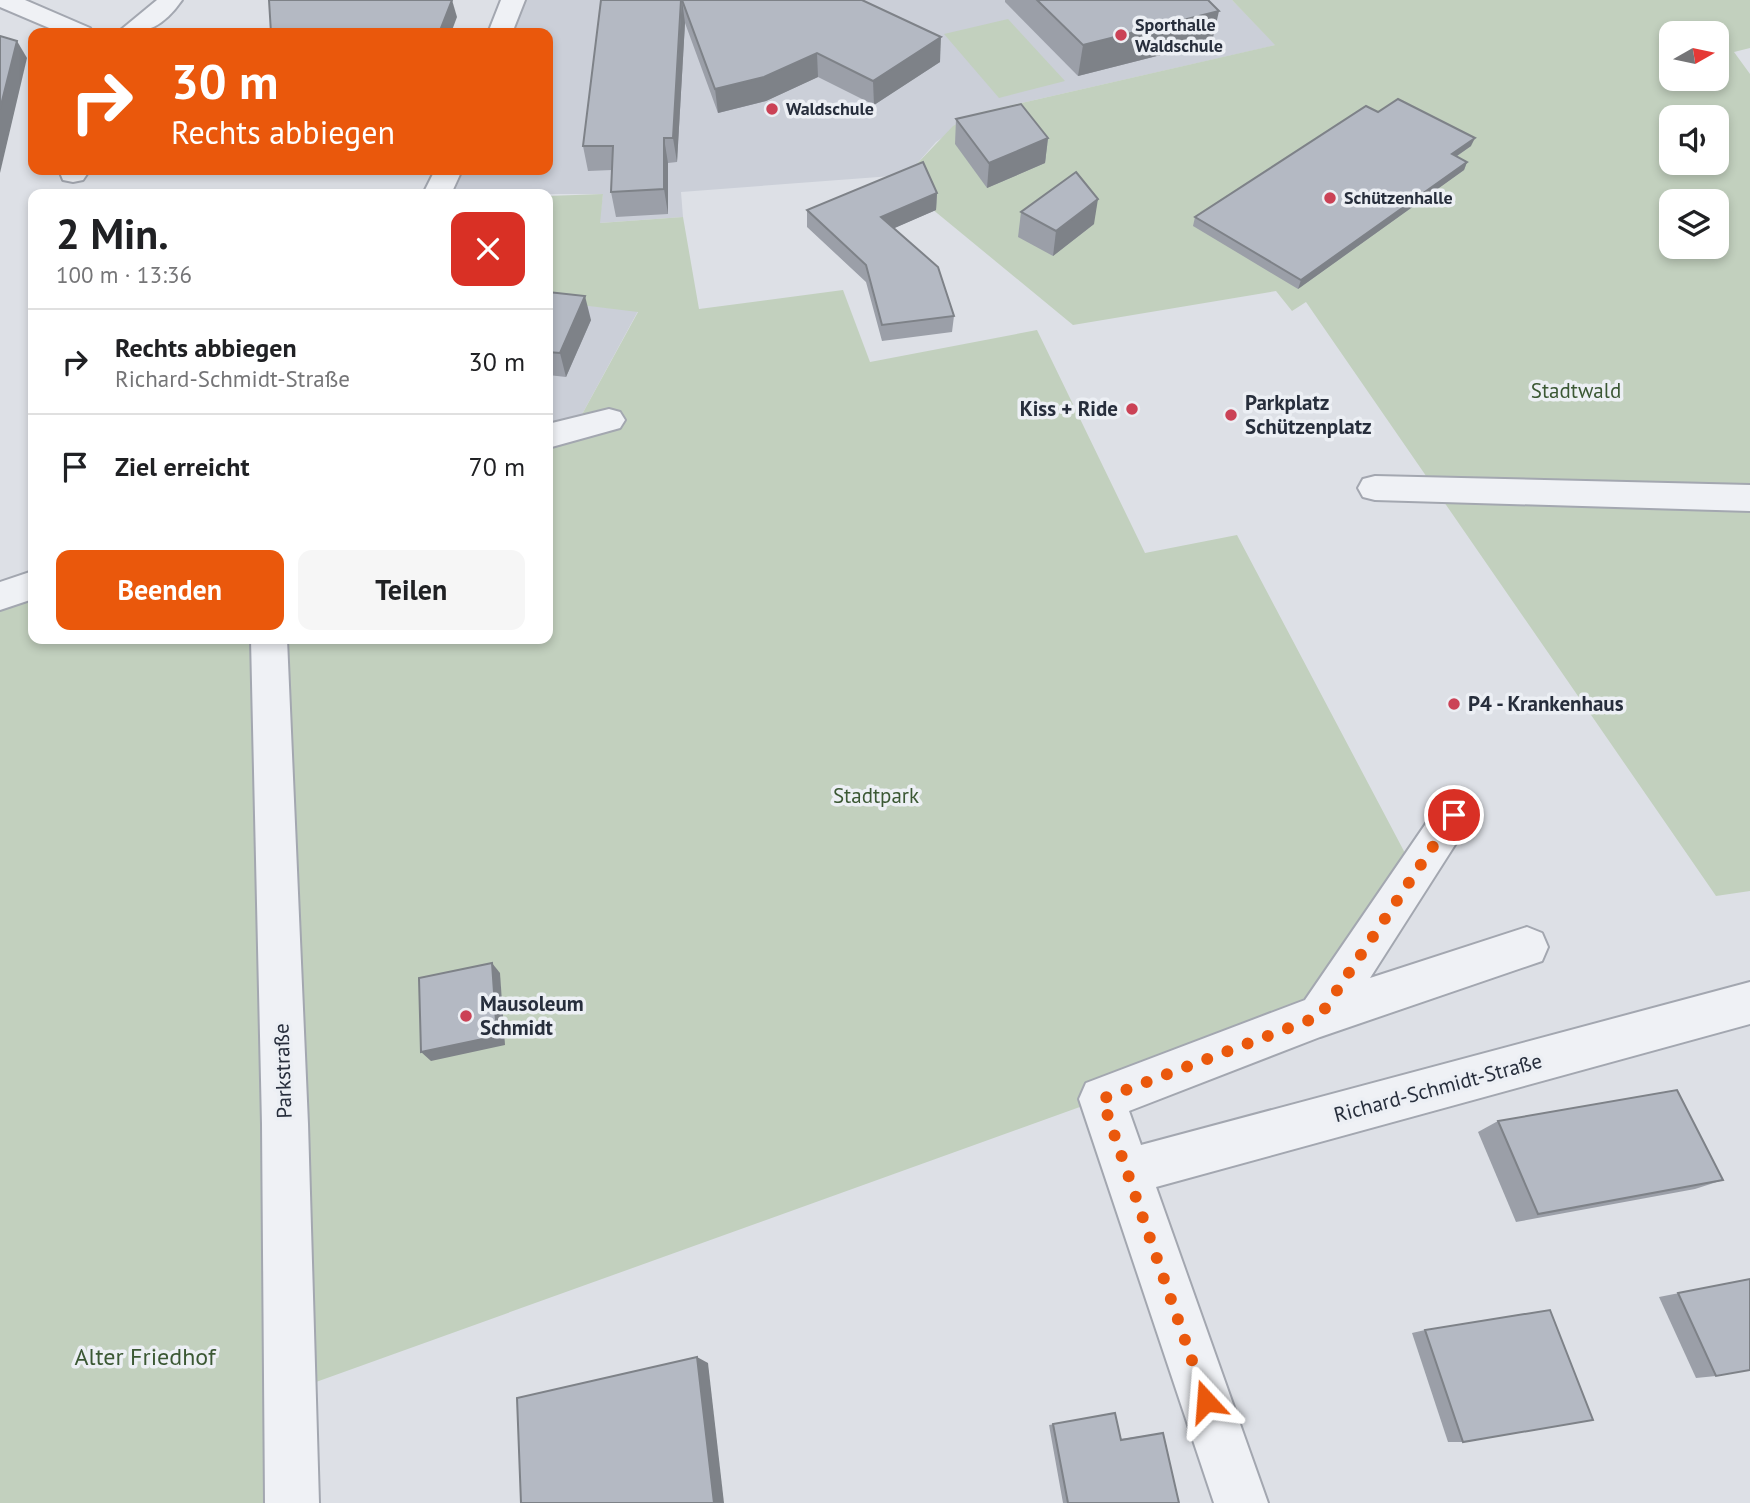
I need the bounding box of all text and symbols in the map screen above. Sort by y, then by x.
place label: Sporthalle Waldschule [1135,13,1223,57]
north arrow [1659,21,1729,91]
map controls [1659,21,1729,259]
marker: Sporthalle Waldschule [1113,27,1129,43]
text: 30 m [171,49,278,113]
icon: right [56,56,147,147]
place label: Waldschule [786,97,874,120]
marker: Waldschule [764,101,780,117]
button: sound [1659,105,1729,175]
text: Rechts abbiegen [171,111,395,153]
place label: Schützenhalle [1344,186,1453,209]
button: layers [1659,189,1729,259]
marker: Schützenhalle [1322,190,1338,206]
text: 2 Min. [56,206,169,261]
button: close [451,212,525,286]
text: 100 m · 13:36 [56,260,192,289]
text: Rechts abbiegen [115,331,297,364]
icon: right [56,343,94,381]
text: 30 m [469,345,525,378]
text: Richard-Schmidt-Straße [115,364,350,393]
park label: Stadtwald [1531,377,1621,404]
place label: Parkplatz Schützenplatz [1245,389,1372,440]
place label: Kiss + Ride [1020,395,1118,422]
marker: Kiss + Ride [1124,401,1140,417]
marker: Parkplatz Schützenplatz [1223,407,1239,423]
icon: arrive [56,448,94,486]
text: Ziel erreicht [115,450,250,483]
text: 70 m [469,450,525,483]
button: Beenden [56,550,284,630]
button: Teilen [298,550,525,630]
place label: P4 - Krankenhaus [1468,690,1624,717]
marker: P4 - Krankenhaus [1446,696,1462,712]
park label: Stadtpark [833,782,919,809]
pin [1424,785,1484,845]
icon: arrive [1435,796,1473,834]
place label: Mausoleum Schmidt [480,990,584,1041]
marker: Mausoleum Schmidt [458,1008,474,1024]
street label: Parkstraße [267,1023,298,1119]
street label: Richard-Schmidt-Straße [1331,1047,1545,1128]
park label: Alter Friedhof [74,1341,217,1372]
position arrow [1169,1364,1243,1438]

